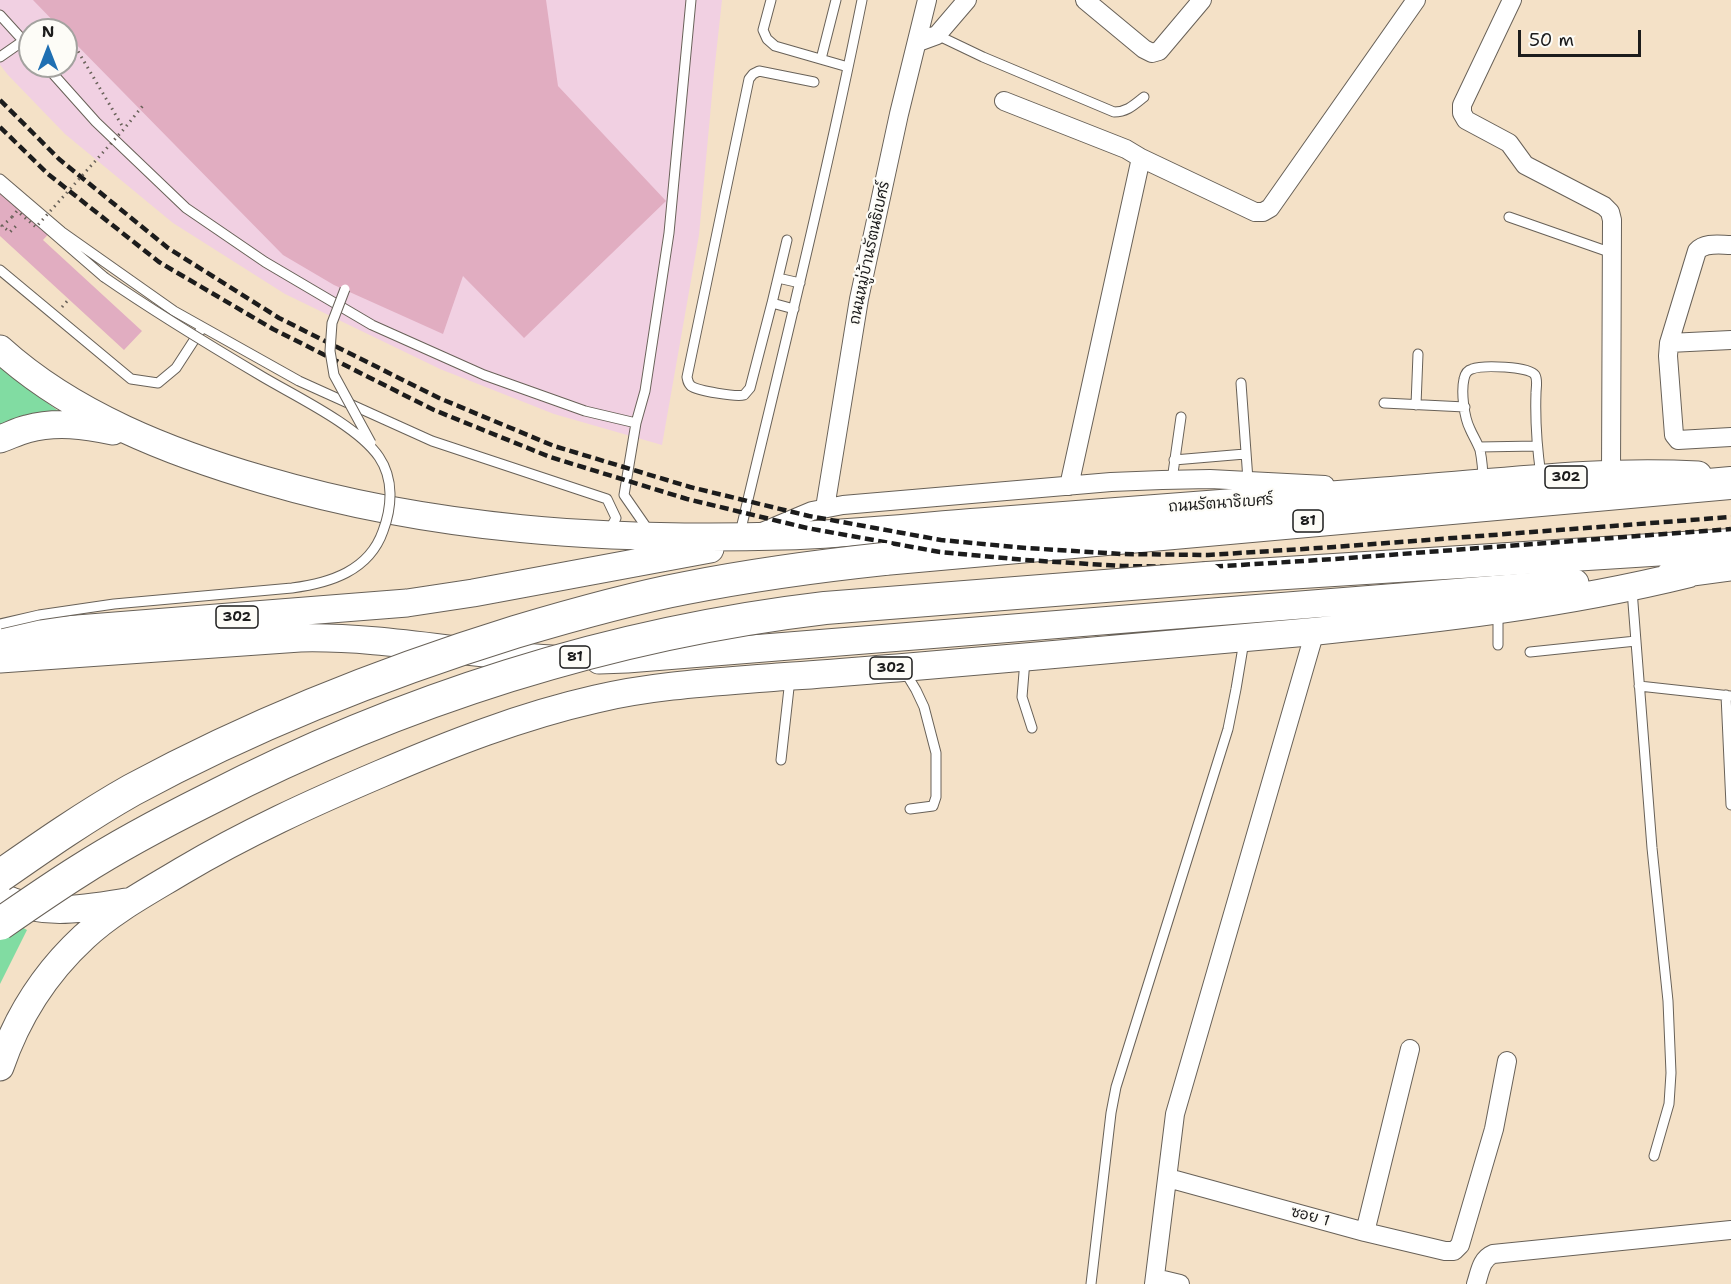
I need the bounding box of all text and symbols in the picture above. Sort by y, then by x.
north arrow [18,18,78,78]
scale bar [1521,18,1644,56]
text: N [42,21,54,42]
text: 50 m [1529,28,1574,52]
street label: ถนนหมู่บ้านรัตนธิเบศร์ [846,180,894,326]
road number: 302 [1545,466,1587,488]
street label: ถนนรัตนาธิเบศร์ [1168,491,1274,517]
road number: 81 [1293,510,1323,532]
road number: 302 [216,606,258,628]
road number: 81 [560,646,590,668]
road number: 302 [870,657,912,679]
street label: ซอย 1 [1289,1203,1331,1231]

